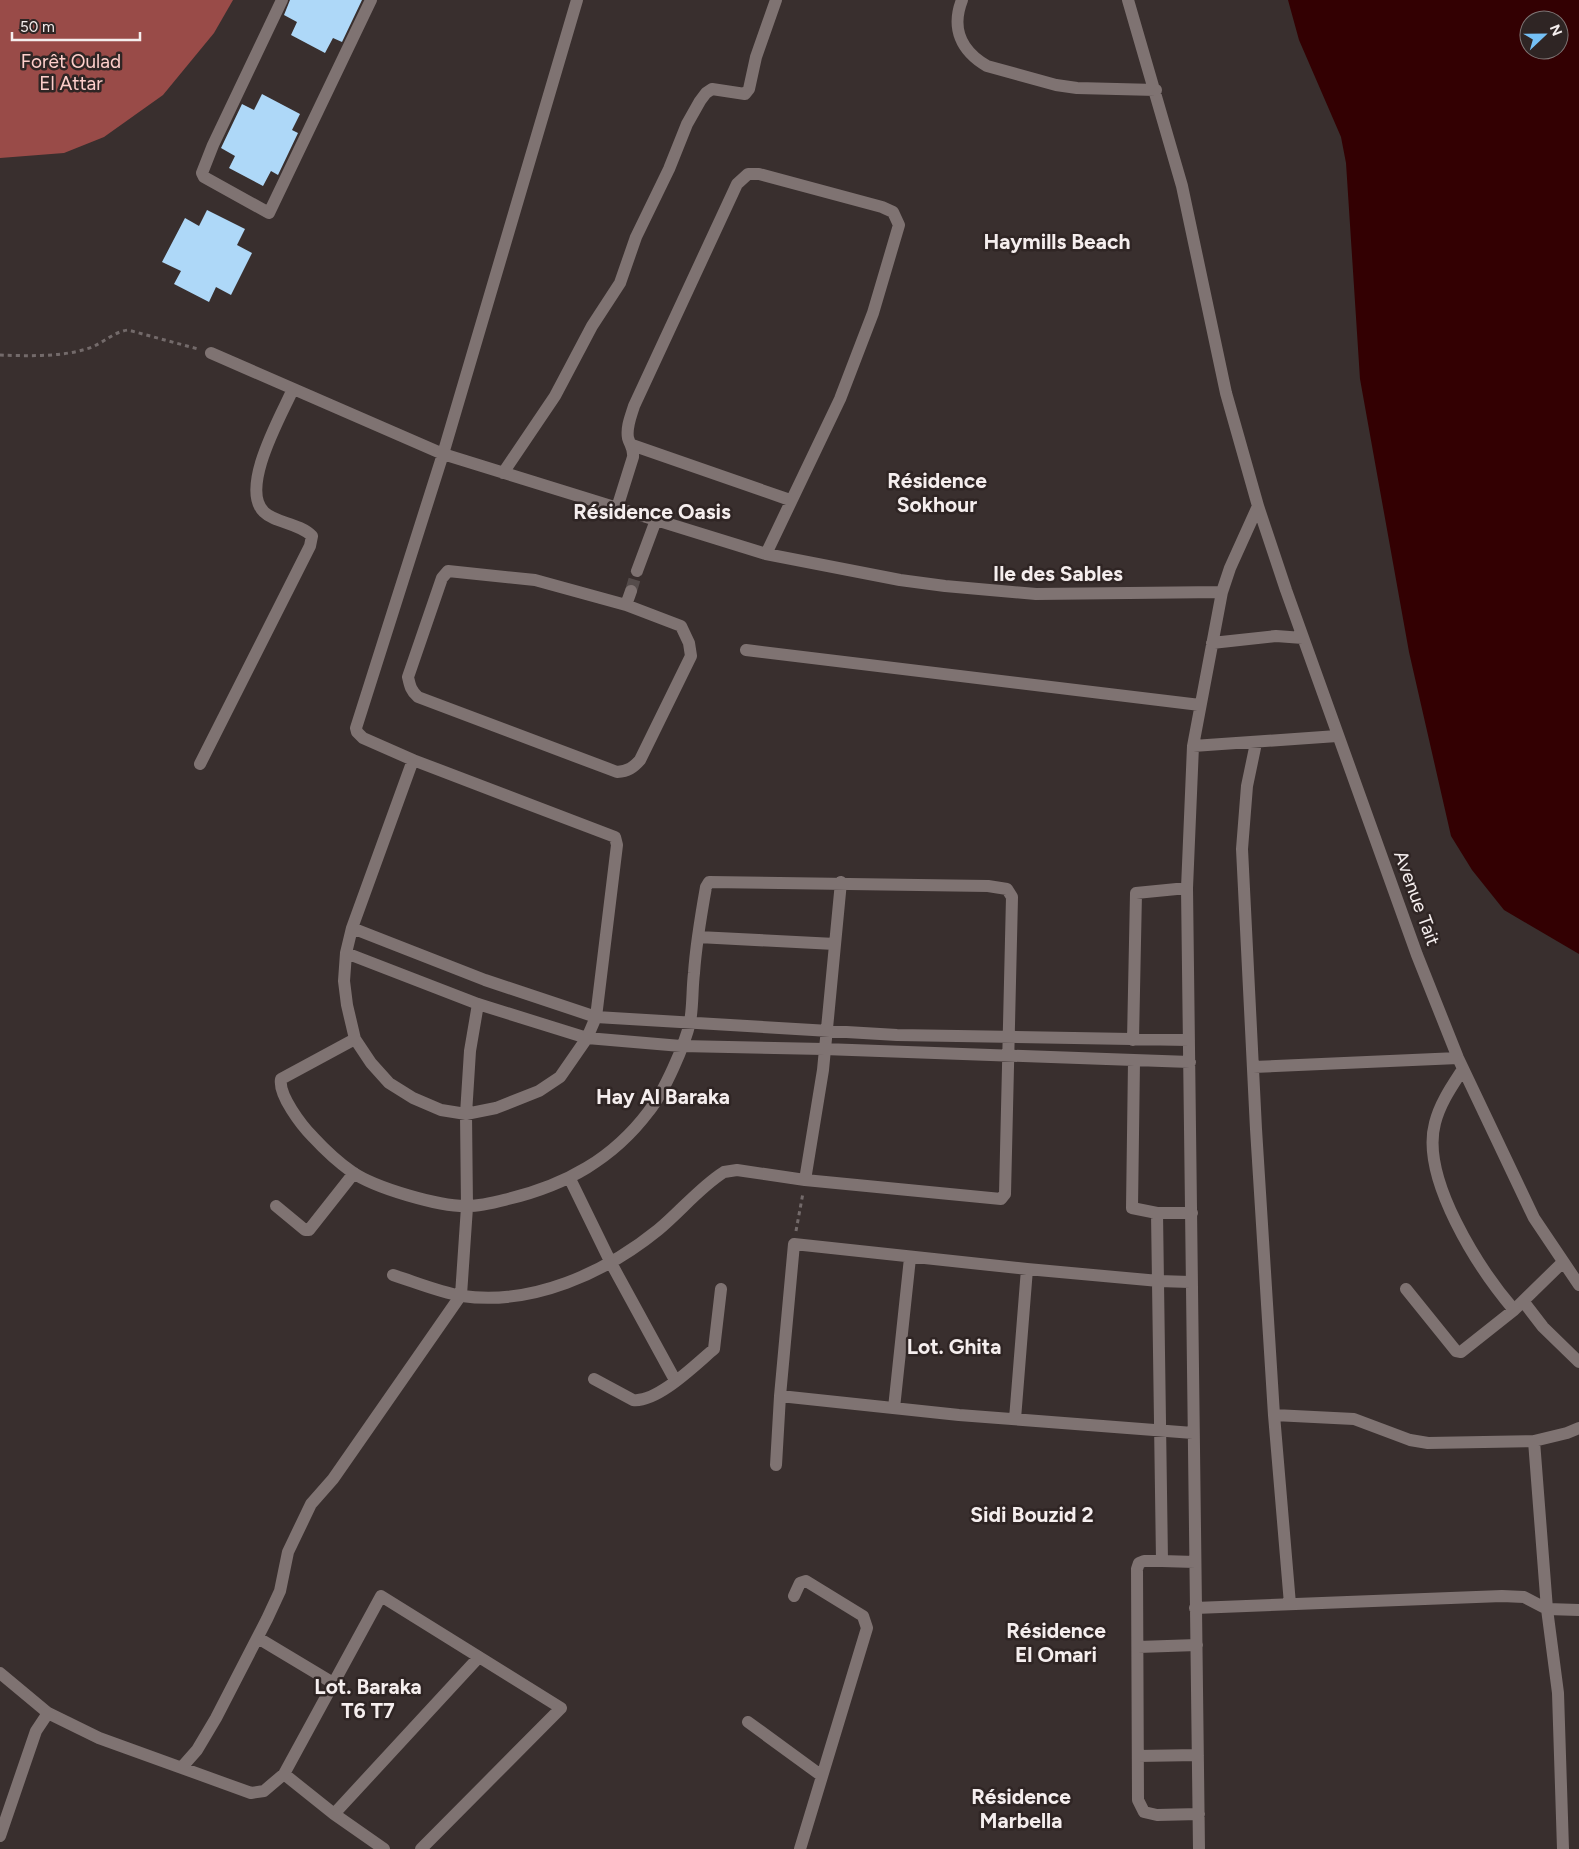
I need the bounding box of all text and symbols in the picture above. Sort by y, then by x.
scale bar [12,10,140,42]
north arrow [1519,10,1569,60]
text: 50 m [20,18,55,36]
text: N [1546,22,1565,39]
park label: Forêt Oulad El Attar [21,50,121,95]
district label: Haymills Beach [984,229,1130,254]
district label: Résidence Sokhour [887,468,987,517]
district label: Résidence Oasis [573,499,731,524]
district label: Ile des Sables [993,561,1123,586]
street label: Avenue Tait [1389,847,1445,949]
district label: Hay Al Baraka [596,1084,730,1109]
district label: Lot. Ghita [907,1334,1001,1359]
district label: Sidi Bouzid 2 [970,1502,1094,1527]
district label: Résidence El Omari [1006,1618,1106,1667]
district label: Lot. Baraka T6 T7 [314,1674,422,1723]
district label: Résidence Marbella [971,1784,1071,1833]

